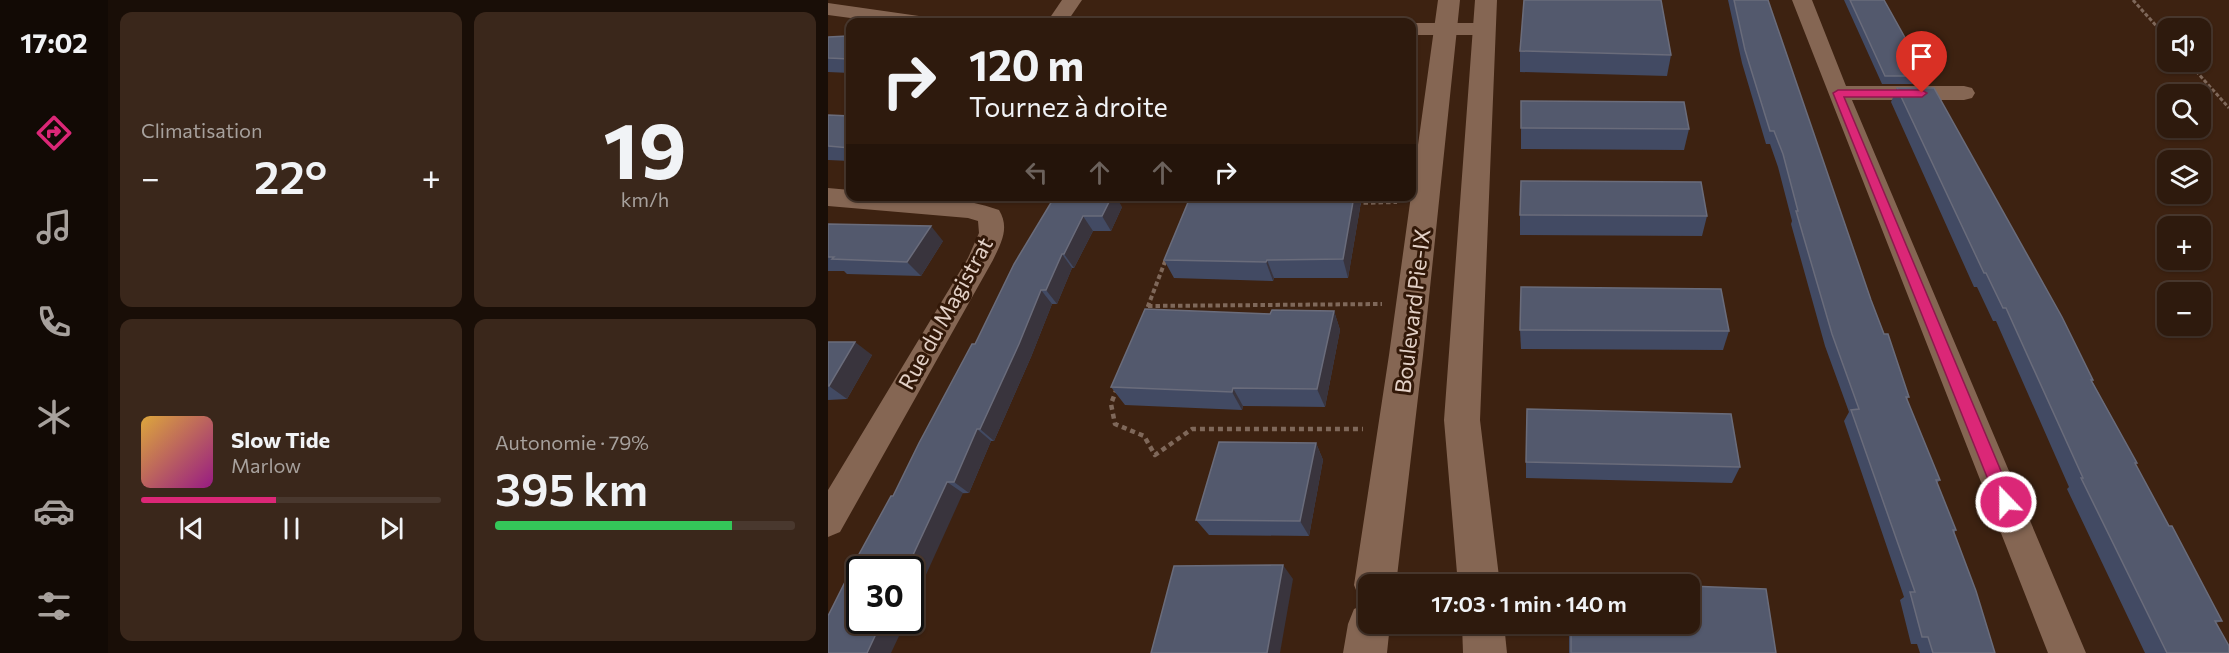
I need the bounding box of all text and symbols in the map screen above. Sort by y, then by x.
map controls [2157,18,2211,336]
button: sound [2157,18,2211,72]
text: 17:02 [20,26,88,59]
pin [1896,31,1947,93]
text: 120 m [969,38,1084,90]
icon: arrive [1905,40,1938,73]
icon: right [870,42,948,120]
button: search [2157,84,2211,138]
text: Tournez à droite [969,90,1168,123]
text: 19 [603,100,687,195]
icon: directions [33,112,75,154]
text: Climatisation [141,118,262,142]
text: 22° [254,148,327,203]
button: layers [2157,150,2211,204]
text: − [141,156,160,197]
text: + [422,156,441,197]
icon: left [1020,156,1053,189]
icon: ahead [1083,156,1116,189]
icon: ahead [1146,156,1179,189]
icon: right [1209,156,1242,189]
text: km/h [621,187,669,211]
icon: music [33,206,75,248]
button: + [2157,216,2211,270]
street label: Boulevard Pie-IX [1388,227,1436,395]
street label: Rue du Magistrat [892,232,998,394]
button: − [2157,282,2211,336]
icon: phone [33,301,75,343]
icon: climate [33,396,75,438]
text: Slow Tide [231,426,330,453]
text: Autonomie · 79% [495,430,649,454]
text: Marlow [231,453,301,477]
text: 395 km [495,460,648,515]
position arrow [1974,470,2038,534]
icon: car [33,490,75,532]
icon: previous [175,512,208,545]
icon: pause [275,512,308,545]
icon: next [375,512,408,545]
speed limit sign: 30 [846,556,924,634]
icon: filters [33,585,75,627]
text: 17:03 · 1 min · 140 m [1431,590,1627,617]

